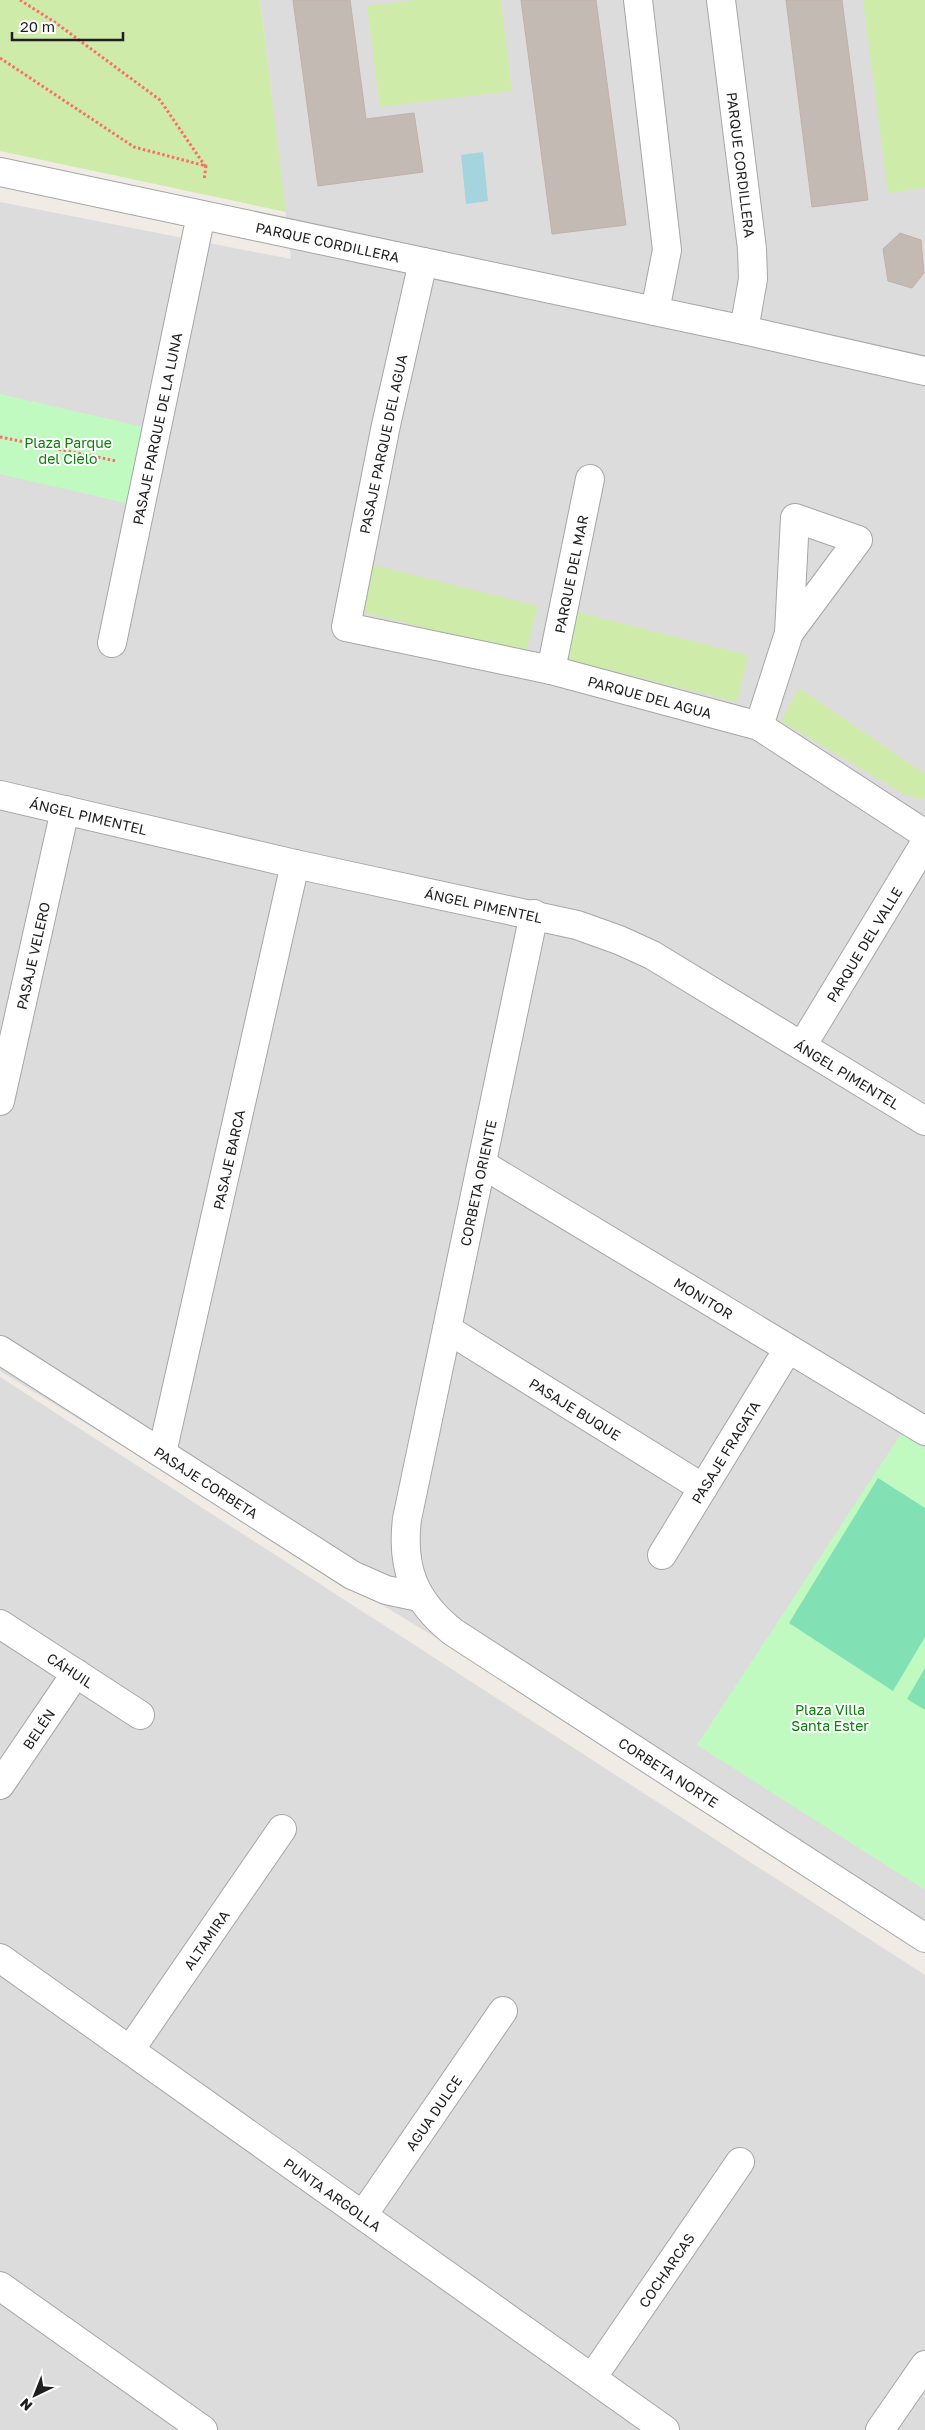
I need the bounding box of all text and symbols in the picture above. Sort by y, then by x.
scale bar [12,10,124,42]
text: 20 m [20,17,55,35]
street label: PARQUE CORDILLERA [724,91,759,239]
street label: PARQUE CORDILLERA [254,218,402,265]
street label: PASAJE PARQUE DE LA LUNA [128,330,185,526]
street label: PASAJE PARQUE DEL AGUA [356,352,410,535]
park label: Plaza Parque del Cielo [24,434,112,467]
street label: PARQUE DEL MAR [550,513,591,635]
street label: PARQUE DEL AGUA [586,672,714,722]
street label: ÁNGEL PIMENTEL [28,794,149,838]
street label: ÁNGEL PIMENTEL [423,884,544,926]
street label: PARQUE DEL VALLE [822,884,905,1005]
street label: PASAJE VELERO [12,900,53,1011]
street label: ÁNGEL PIMENTEL [792,1035,903,1112]
street label: PASAJE BARCA [209,1107,248,1211]
street label: CORBETA ORIENTE [456,1118,500,1248]
street label: MONITOR [671,1273,736,1322]
street label: PASAJE BUQUE [526,1374,624,1443]
street label: PASAJE FRAGATA [687,1397,763,1506]
street label: PASAJE CORBETA [151,1442,262,1522]
street label: CÁHUIL [44,1649,97,1691]
park label: Plaza Villa Santa Ester [791,1701,869,1734]
street label: BELÉN [18,1705,58,1752]
street label: CORBETA NORTE [616,1733,722,1810]
street label: ALTAMIRA [179,1906,233,1973]
street label: AGUA DULCE [401,2072,465,2154]
street label: PUNTA ARGOLLA [281,2154,385,2235]
street label: COCHARCAS [635,2229,698,2310]
north arrow [10,2370,60,2420]
text: N [16,2395,35,2415]

